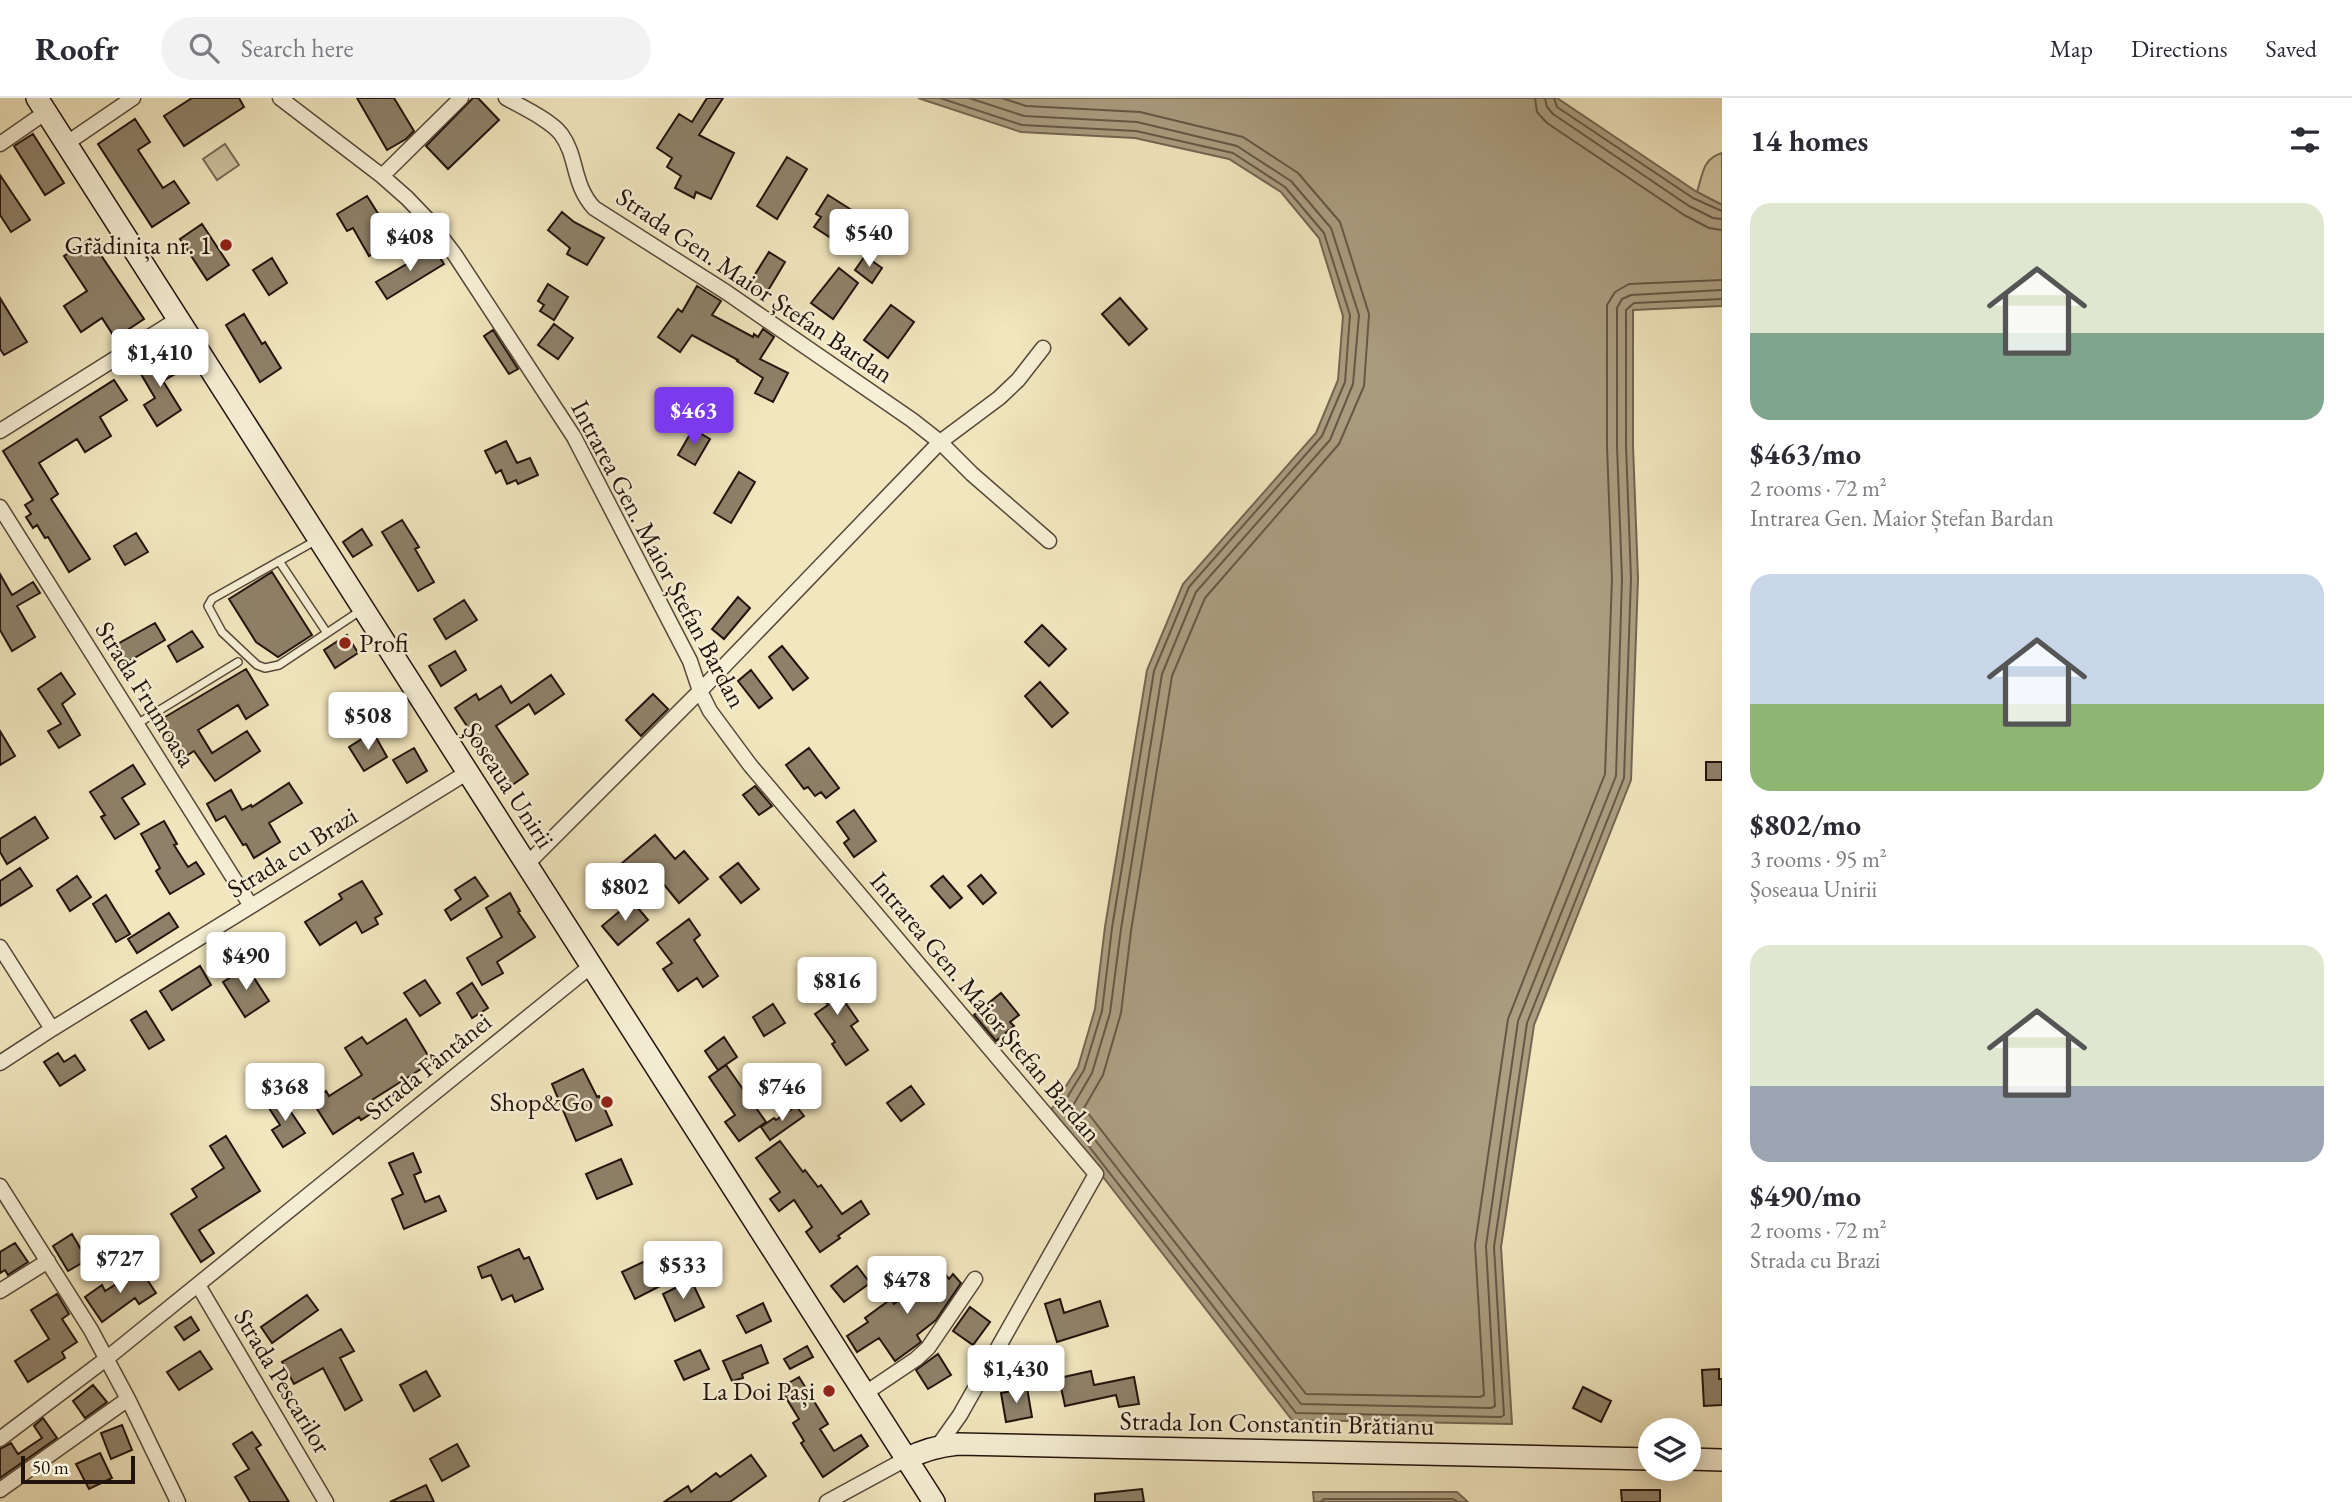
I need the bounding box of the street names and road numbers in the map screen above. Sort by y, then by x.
street label: Strada Gen. Maior Ștefan Bardan [610,179,900,391]
street label: Intrarea Gen. Maior Ștefan Bardan [563,394,755,714]
street label: Strada Frumoasa [88,615,205,774]
street label: Șoseaua Unirii [456,715,562,855]
street label: Strada cu Brazi [220,799,364,905]
street label: Intrarea Gen. Maior Ștefan Bardan [863,865,1110,1150]
street label: Strada Fântânei [358,1005,498,1127]
street label: Strada Pescarilor [226,1302,340,1460]
street label: Strada Ion Constantin Brătianu [1119,1403,1435,1443]

